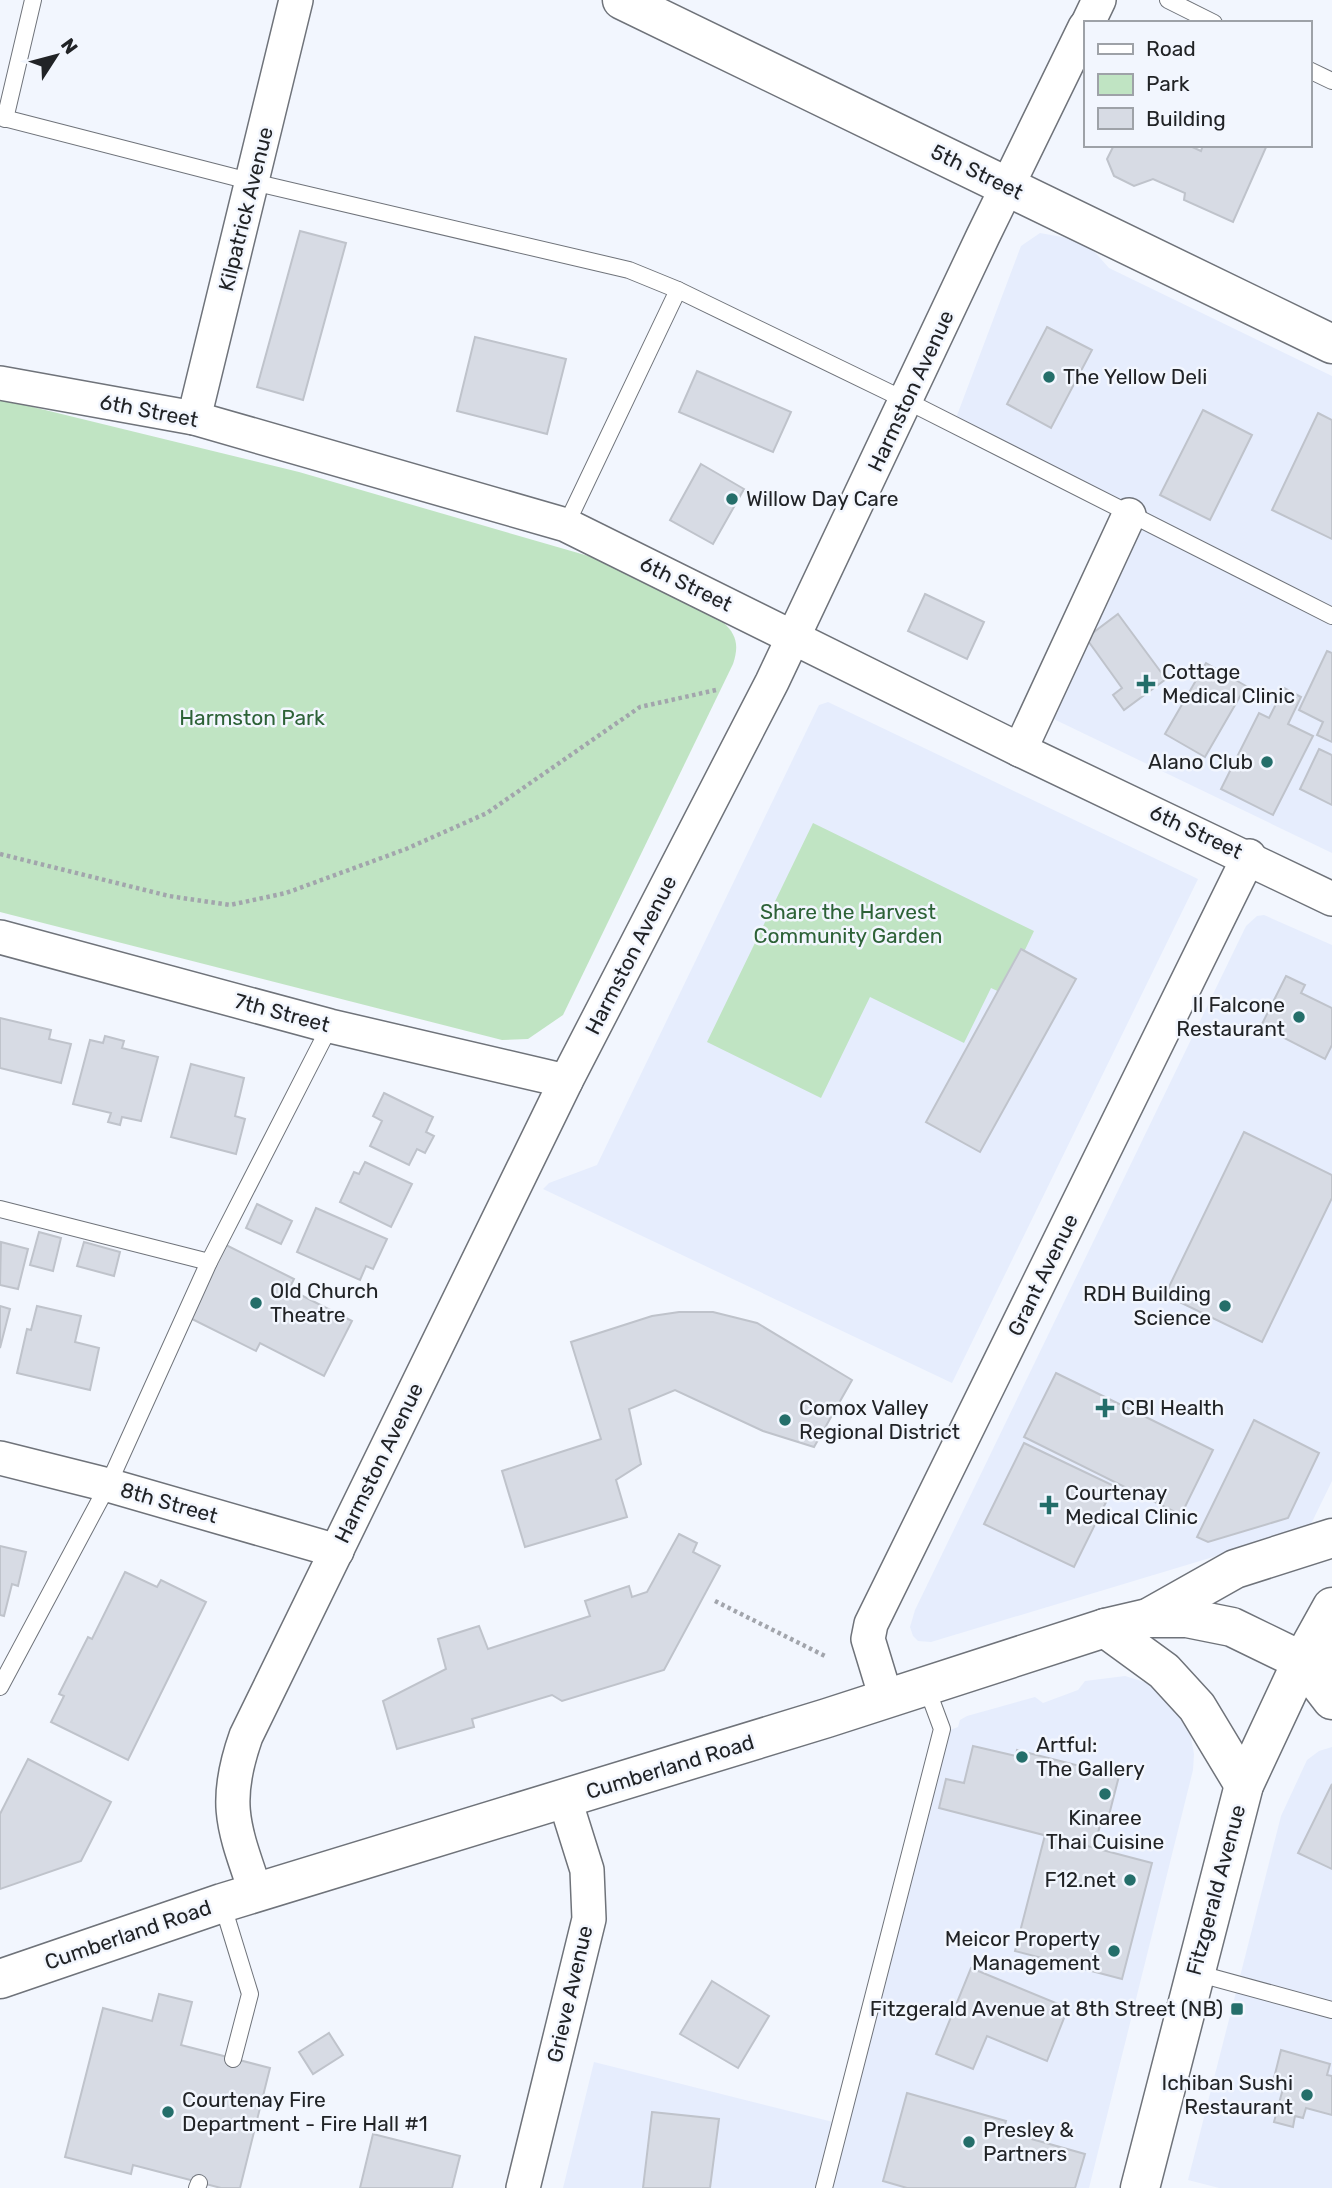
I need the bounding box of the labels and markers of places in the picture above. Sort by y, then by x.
place label: The Yellow Deli [1063,364,1207,389]
marker: The Yellow Deli [1041,369,1057,385]
place label: Willow Day Care [746,486,899,511]
marker: Willow Day Care [724,491,740,507]
place label: Cottage Medical Clinic [1162,659,1295,708]
marker: Cottage Medical Clinic [1136,674,1156,694]
place label: Alano Club [1148,749,1253,774]
marker: Alano Club [1259,754,1275,770]
place label: Il Falcone Restaurant [1176,992,1285,1041]
marker: Il Falcone Restaurant [1291,1009,1307,1025]
place label: Old Church Theatre [270,1278,379,1327]
place label: RDH Building Science [1083,1281,1211,1330]
marker: Old Church Theatre [248,1295,264,1311]
marker: RDH Building Science [1217,1298,1233,1314]
place label: Comox Valley Regional District [799,1395,960,1444]
place label: CBI Health [1121,1395,1224,1420]
marker: CBI Health [1095,1398,1115,1418]
marker: Comox Valley Regional District [777,1412,793,1428]
place label: Courtenay Medical Clinic [1065,1480,1198,1529]
marker: Courtenay Medical Clinic [1039,1495,1059,1515]
place label: Artful: The Gallery [1036,1732,1145,1781]
marker: Artful: The Gallery [1014,1749,1030,1765]
marker: Kinaree Thai Cuisine [1097,1786,1113,1802]
place label: Kinaree Thai Cuisine [1046,1805,1164,1854]
place label: F12.net [1045,1867,1116,1892]
marker: F12.net [1122,1872,1138,1888]
place label: Meicor Property Management [945,1926,1100,1975]
marker: Meicor Property Management [1106,1943,1122,1959]
place label: Fitzgerald Avenue at 8th Street (NB) [870,1996,1223,2021]
marker: Fitzgerald Avenue at 8th Street (NB) [1229,2001,1245,2017]
place label: Ichiban Sushi Restaurant [1162,2070,1293,2119]
place label: Courtenay Fire Department - Fire Hall #1 [182,2087,428,2136]
marker: Ichiban Sushi Restaurant [1299,2087,1315,2103]
marker: Courtenay Fire Department - Fire Hall #1 [160,2104,176,2120]
place label: Presley & Partners [983,2117,1074,2166]
marker: Presley & Partners [961,2134,977,2150]

